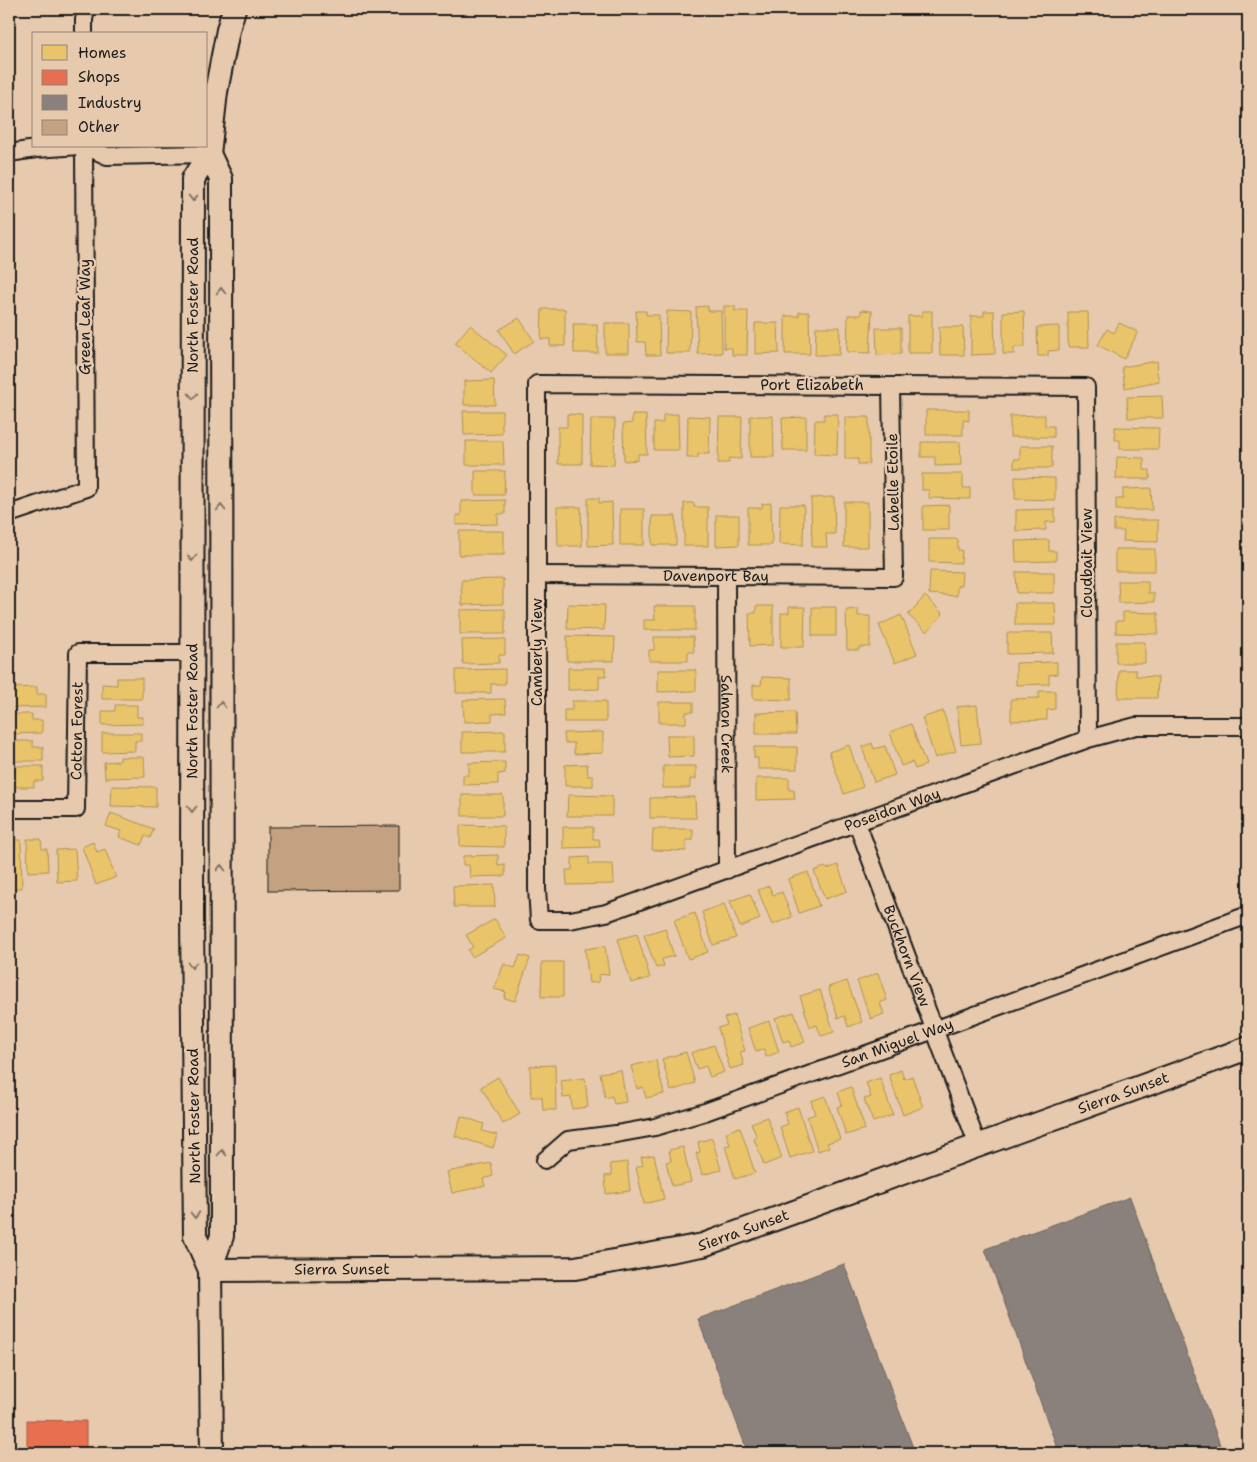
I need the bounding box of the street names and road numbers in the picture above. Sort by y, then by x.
street label: North Foster Road [183,237,203,373]
street label: Green Leaf Way [75,259,95,375]
street label: Port Elizabeth [760,375,864,395]
street label: Labelle Etoile [882,433,904,531]
street label: Cloudbait View [1077,508,1097,618]
street label: Davenport Bay [663,566,769,586]
street label: Camberly View [527,598,547,706]
street label: North Foster Road [182,643,202,779]
street label: Salmon Creek [716,675,737,773]
street label: Cotton Forest [66,682,88,780]
street label: Poseidon Way [841,783,943,836]
street label: Buckhorn View [879,902,935,1010]
street label: San Miguel Way [839,1014,956,1072]
street label: North Foster Road [183,1048,205,1184]
street label: Sierra Sunset [1075,1067,1172,1119]
street label: Sierra Sunset [696,1205,792,1256]
street label: Sierra Sunset [294,1259,390,1280]

